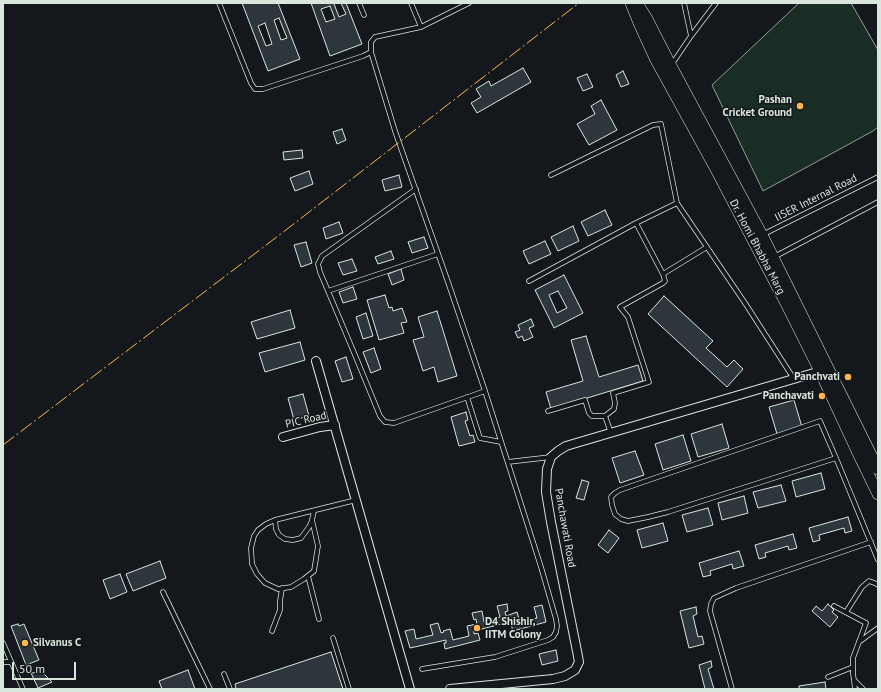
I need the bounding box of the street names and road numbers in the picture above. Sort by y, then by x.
street label: IISER Internal Road [773,172,859,224]
street label: Dr. Homi Bhabha Marg [726,197,788,297]
street label: PIC Road [284,409,328,431]
street label: Panchawati Road [552,487,578,569]

